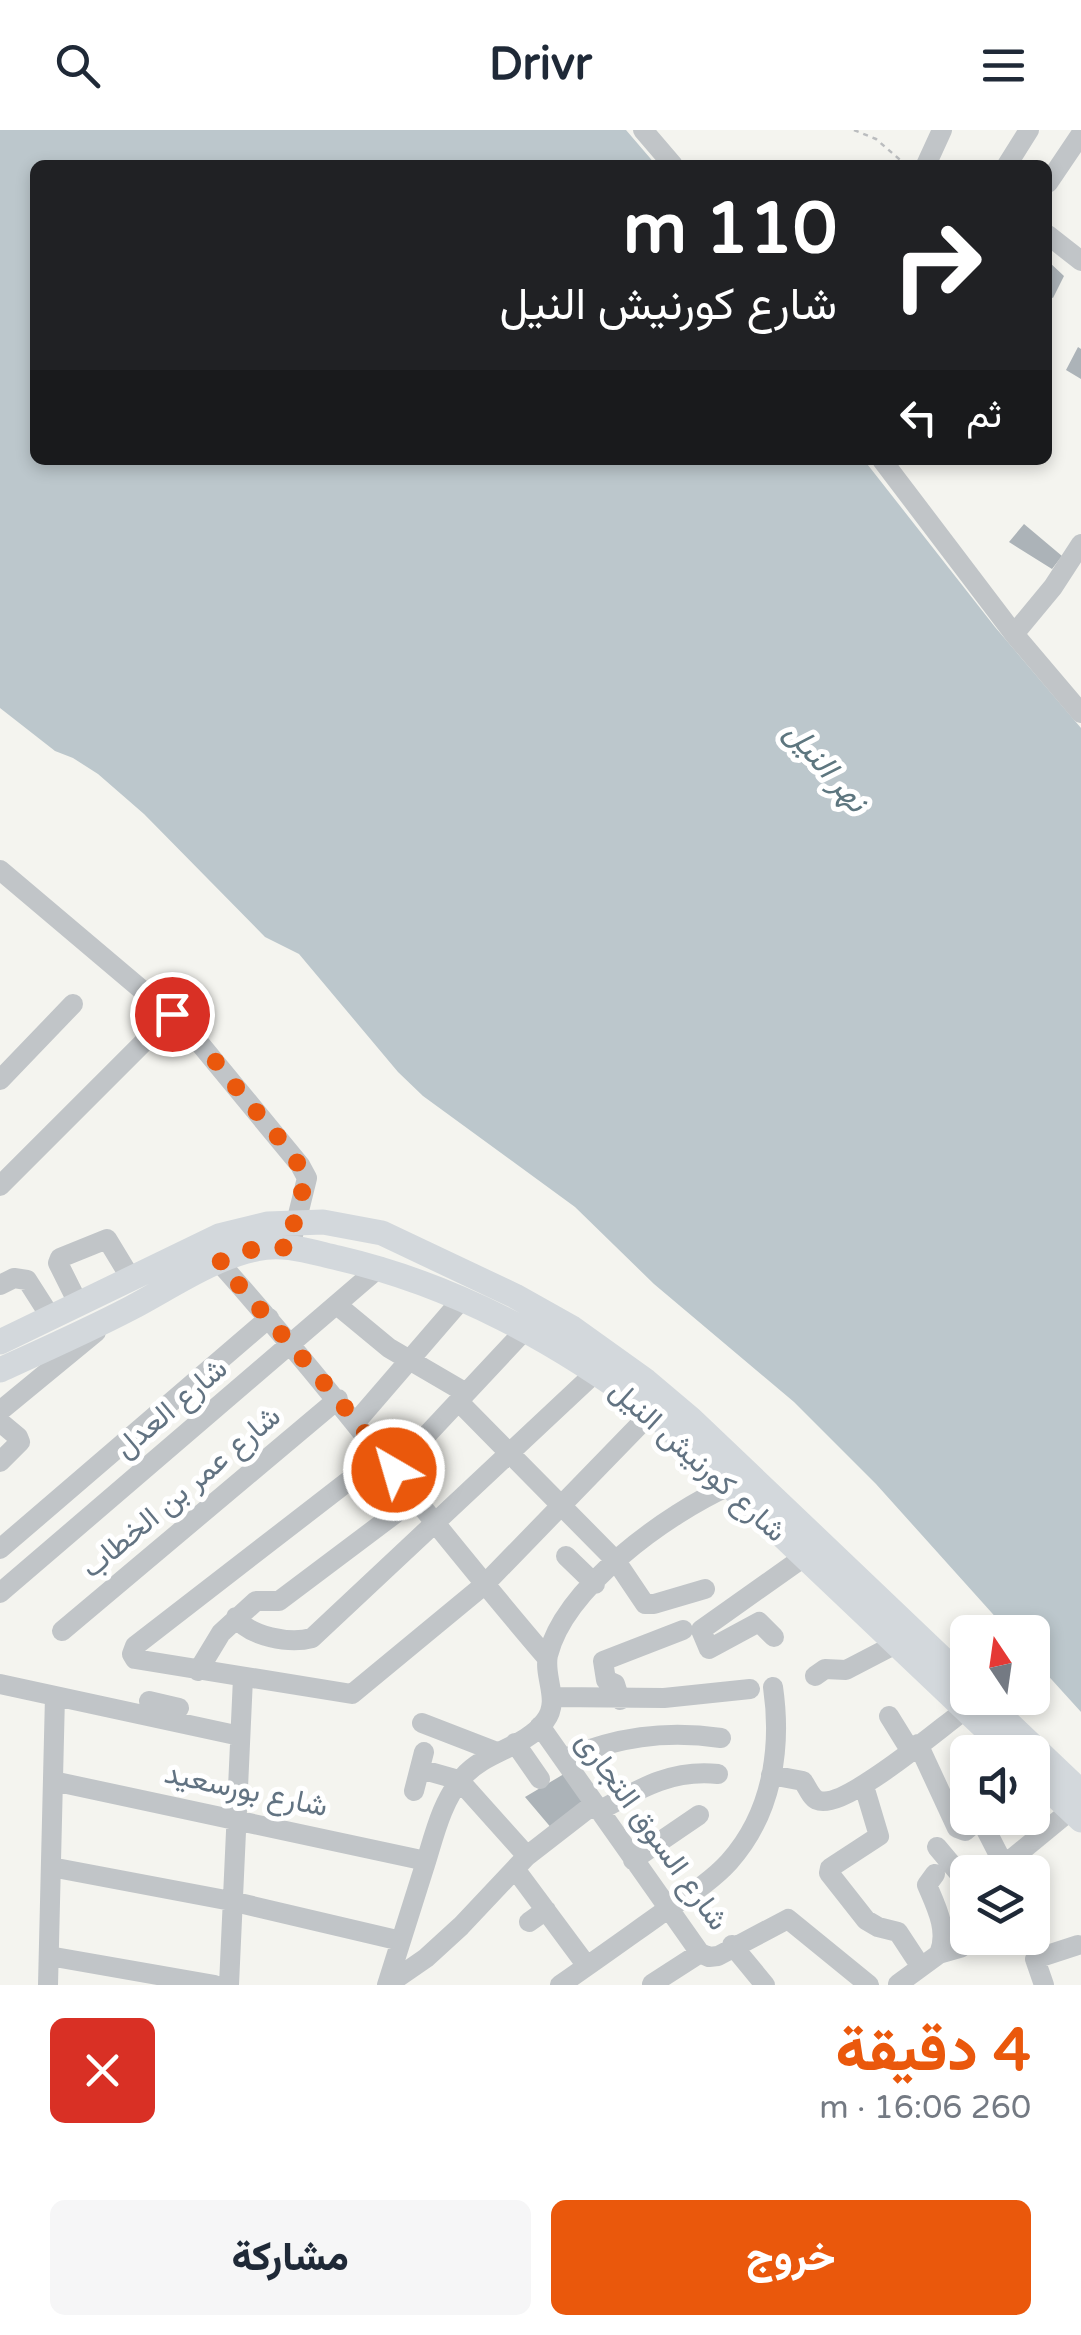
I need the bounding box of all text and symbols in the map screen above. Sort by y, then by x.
icon: search [50,38,105,93]
text: Drivr [489,38,592,92]
icon: menu [976,38,1031,93]
text: 110 m [623,188,837,272]
icon: right [872,200,1002,330]
text: شارع كورنيش النيل [499,278,837,332]
icon: left [891,390,946,445]
text: ثم [966,392,1002,438]
water label: نهر النيل [776,714,877,821]
pin [130,972,215,1057]
icon: arrive [145,987,200,1042]
street label: شارع العدل [107,1350,236,1467]
street label: شارع كورنيش النيل [601,1372,794,1551]
street label: شارع عمر بن الخطاب [74,1398,289,1587]
position arrow [342,1418,446,1522]
north arrow [950,1615,1050,1715]
map controls [950,1615,1050,1955]
street label: شارع السوق التجارى [567,1724,737,1938]
button: sound [950,1735,1050,1835]
street label: شارع بورسعيد [161,1755,331,1826]
button: layers [950,1855,1050,1955]
text: 4 دقيقة [836,2015,1031,2087]
button: close [50,2018,155,2123]
text: 260 m · 16:06 [819,2089,1031,2127]
button: مشاركة [50,2200,531,2315]
button: خروج [551,2200,1031,2315]

